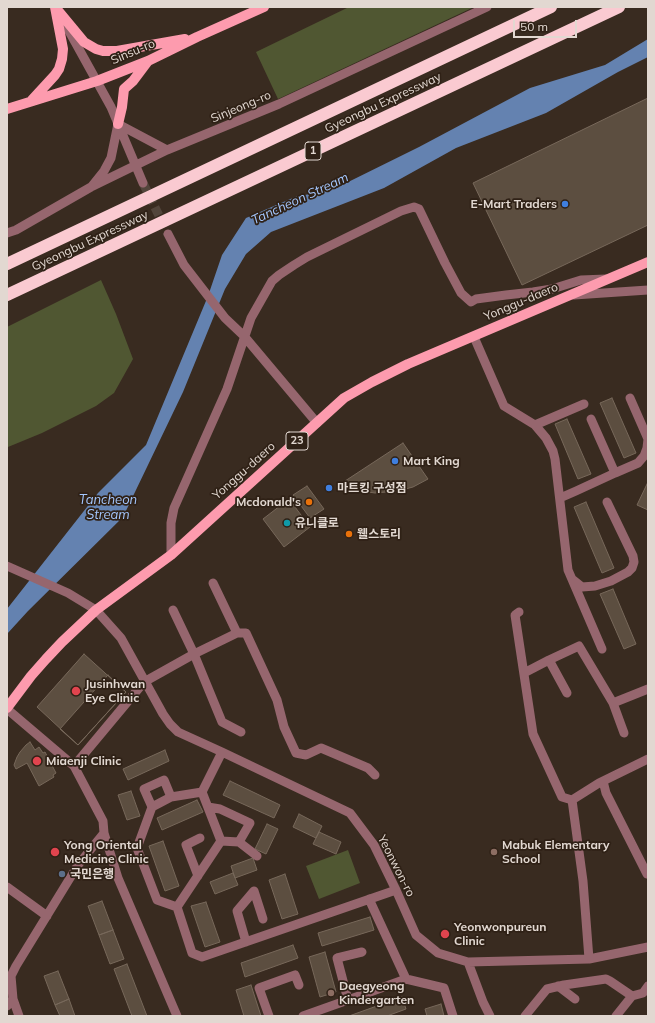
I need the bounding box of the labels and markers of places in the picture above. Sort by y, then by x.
place label: E-Mart Traders [471,197,557,211]
marker: E-Mart Traders [560,199,570,209]
place label: Mart King [403,454,460,468]
marker: Mart King [390,456,400,466]
place label: 마트킹 구성점 [337,481,407,495]
marker: 마트킹 구성점 [324,483,334,493]
place label: Mcdonald's [236,495,301,509]
marker: Mcdonald's [304,497,314,507]
place label: 유니클로 [295,516,339,530]
marker: 유니클로 [282,518,292,528]
place label: 웰스토리 [357,527,401,541]
marker: 웰스토리 [344,529,354,539]
place label: Jusinhwan Eye Clinic [85,677,145,705]
marker: Jusinhwan Eye Clinic [70,685,82,697]
place label: Miaenji Clinic [46,754,121,768]
marker: Miaenji Clinic [31,755,43,767]
place label: Yong Oriental Medicine Clinic [64,838,149,866]
place label: Mabuk Elementary School [502,838,609,866]
marker: Yong Oriental Medicine Clinic [49,846,61,858]
marker: Mabuk Elementary School [489,847,499,857]
place label: 국민은행 [70,867,114,881]
marker: 국민은행 [57,869,67,879]
place label: Yeonwonpureun Clinic [454,920,546,948]
marker: Yeonwonpureun Clinic [439,928,451,940]
place label: Daegyeong Kindergarten [339,979,414,1007]
marker: Daegyeong Kindergarten [326,988,336,998]

